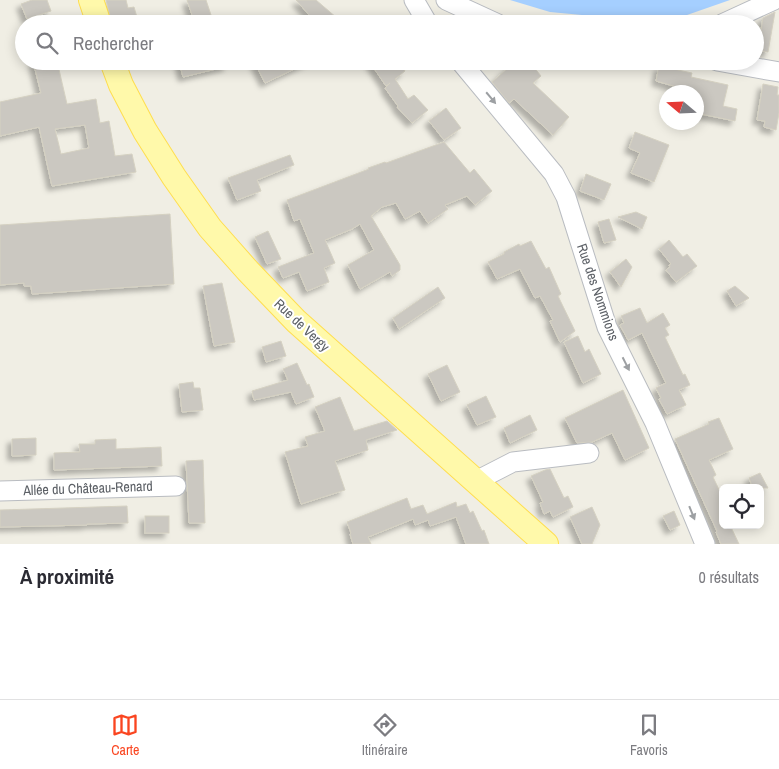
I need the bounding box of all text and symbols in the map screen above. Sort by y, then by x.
search box [15,15,764,70]
icon: search [33,29,61,57]
text: Rechercher [73,30,154,56]
north arrow [659,85,704,130]
one-way arrow [486,92,497,105]
street label: Rue des Nommions [573,241,623,343]
street label: Rue de Vergy [270,295,334,355]
one-way arrow [622,357,630,372]
street label: Allée du Château-Renard [22,477,153,499]
map controls [719,484,764,529]
button: locate [719,484,764,529]
one-way arrow [688,506,696,521]
text: À proximité [20,562,114,591]
text: 0 résultats [698,566,759,588]
tab: Carte [111,711,139,759]
tab: Itinéraire [362,711,408,759]
tab: Favoris [630,711,668,759]

